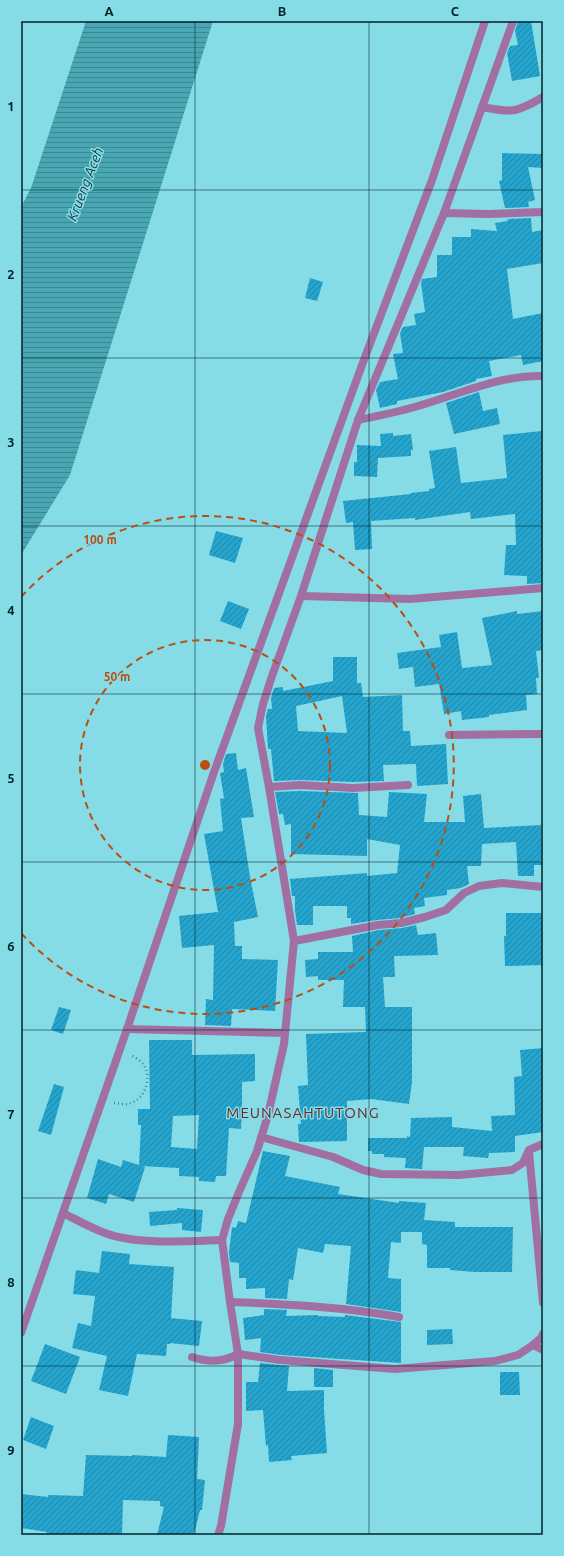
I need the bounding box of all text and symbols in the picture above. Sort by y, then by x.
text: A [104,4,114,18]
text: B [278,4,287,18]
text: C [451,4,460,18]
text: 1 [7,99,15,113]
water label: Krueng Aceh [64,145,106,223]
text: 2 [7,267,15,281]
text: 3 [7,435,15,449]
text: 100 m [83,533,117,546]
text: 4 [7,603,15,617]
text: 50 m [104,670,130,683]
centre of rings [198,758,212,772]
text: 5 [7,771,15,785]
text: 6 [7,939,15,953]
district label: MEUNASAHTUTONG [226,1104,380,1121]
text: 7 [7,1107,15,1121]
text: 8 [7,1275,15,1289]
text: 9 [7,1443,15,1457]

